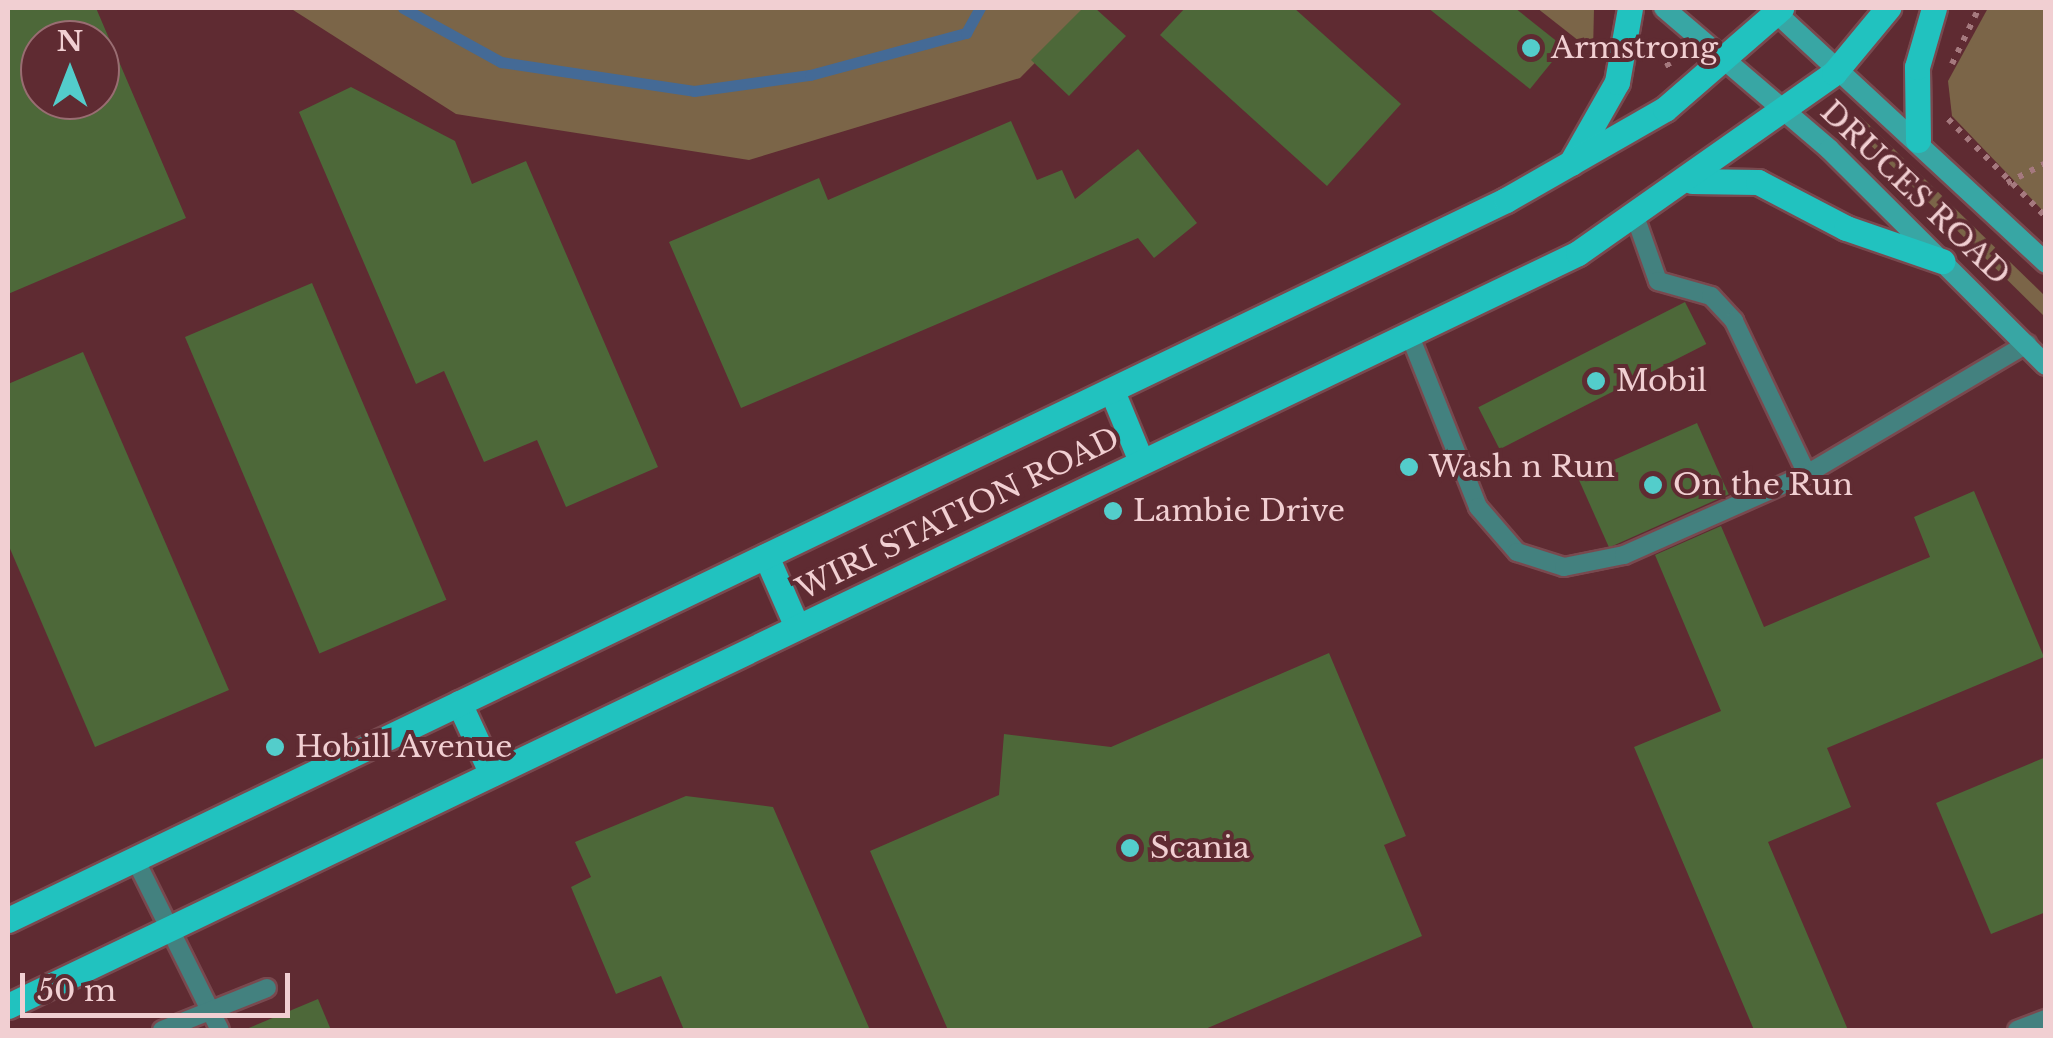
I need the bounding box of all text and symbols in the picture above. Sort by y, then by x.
north arrow [20,20,120,120]
text: N [57,24,83,59]
place label: Armstrong [1551,30,1718,66]
marker: Armstrong [1520,37,1542,59]
street label: DRUCES ROAD [1813,94,2017,292]
place label: Mobil [1616,363,1707,399]
marker: Mobil [1585,370,1607,392]
street label: WIRI STATION ROAD [791,420,1125,608]
place label: Wash n Run [1429,449,1615,485]
marker: Wash n Run [1398,456,1420,478]
place label: On the Run [1673,467,1853,503]
marker: On the Run [1642,474,1664,496]
place label: Lambie Drive [1133,493,1345,529]
marker: Lambie Drive [1102,500,1124,522]
place label: Hobill Avenue [295,729,514,765]
marker: Hobill Avenue [264,736,286,758]
place label: Scania [1150,830,1250,866]
marker: Scania [1119,837,1141,859]
scale bar [25,953,295,1015]
text: 50 m [37,972,116,1009]

